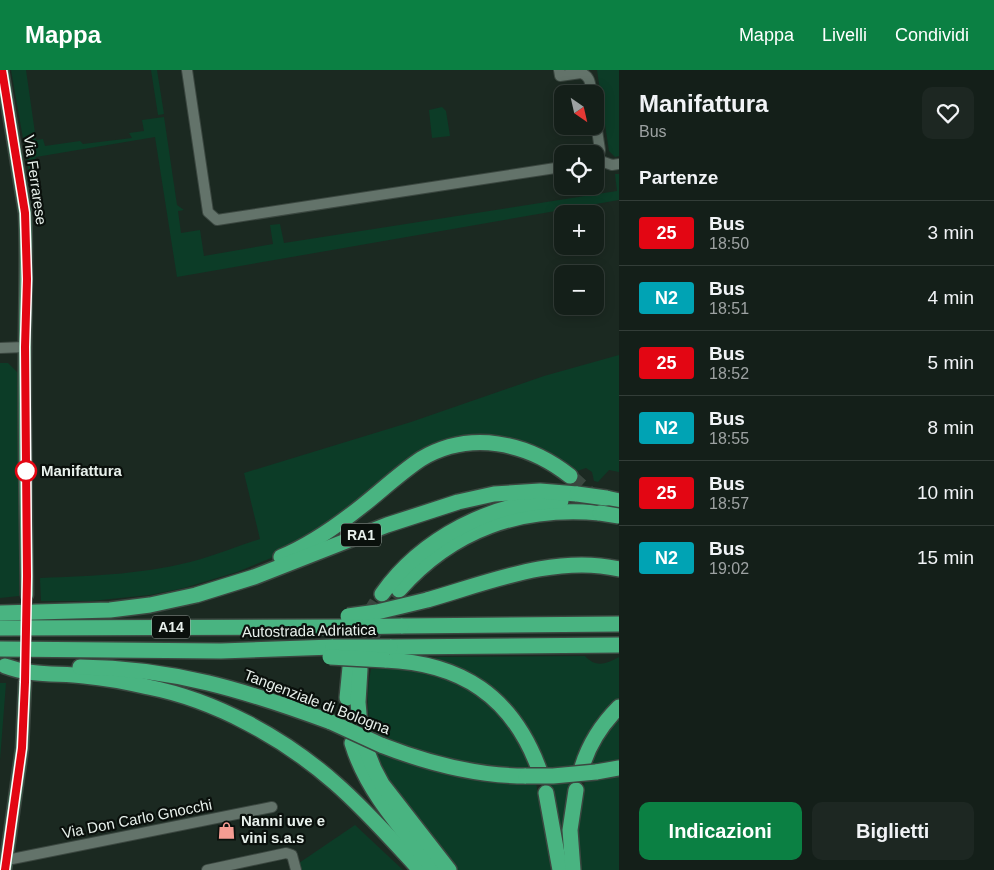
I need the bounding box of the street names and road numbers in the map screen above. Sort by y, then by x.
street label: Via Ferrarese [21,134,50,226]
road number: RA1 [341,524,381,546]
road number: A14 [152,616,190,638]
street label: Autostrada Adriatica [242,621,377,640]
street label: Tangenziale di Bologna [242,666,393,737]
street label: Via Don Carlo Gnocchi [61,796,213,841]

